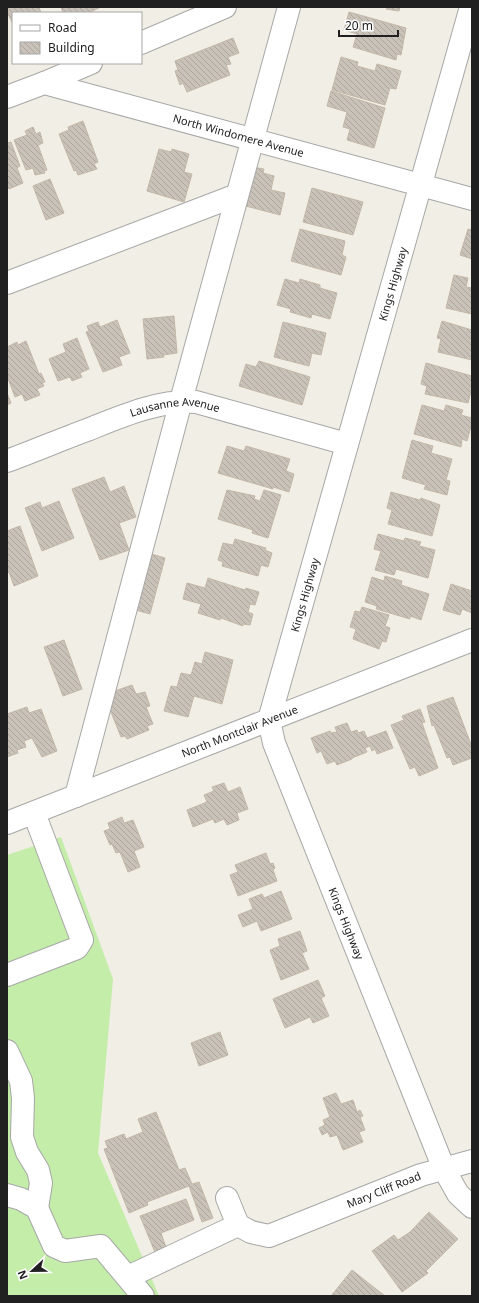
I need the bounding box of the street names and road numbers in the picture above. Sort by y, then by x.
street label: North Windomere Avenue [171,110,306,160]
street label: Kings Highway [375,245,410,323]
street label: Lausanne Avenue [128,394,222,420]
street label: Kings Highway [287,556,322,634]
street label: North Montclair Avenue [179,701,300,761]
street label: Kings Highway [325,885,368,962]
street label: Mary Cliff Road [344,1168,423,1211]

